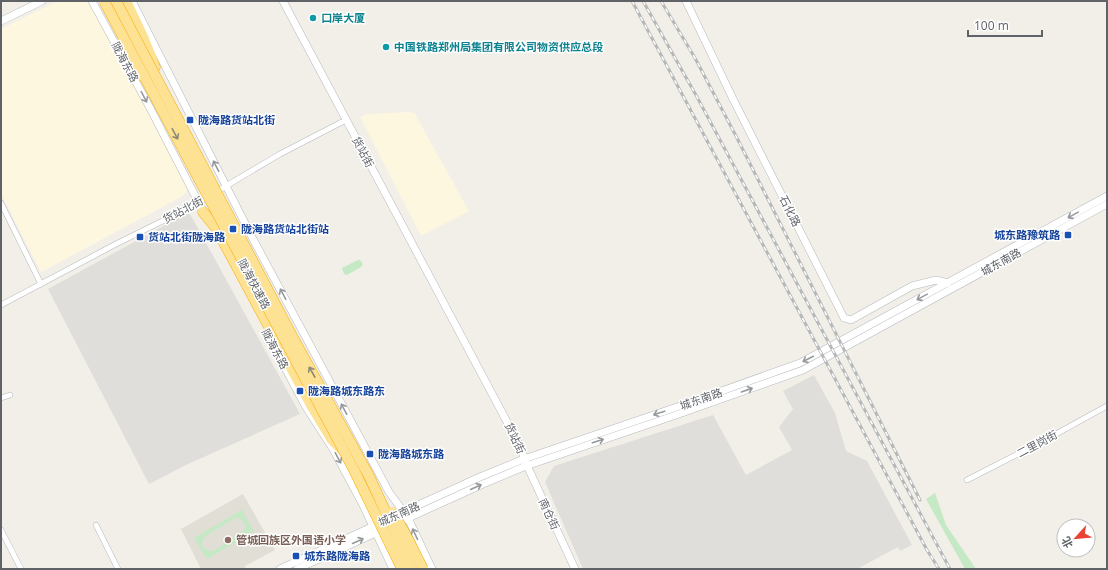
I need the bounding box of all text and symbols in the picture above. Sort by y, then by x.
place label: 口岸大厦 [321,10,365,25]
scale bar [968,12,1042,38]
marker: 口岸大厦 [308,13,318,23]
text: 100 m [974,17,1009,34]
street label: 陇海东路 [108,39,142,85]
place label: 中国铁路郑州局集团有限公司物资供应总段 [394,39,603,54]
marker: 中国铁路郑州局集团有限公司物资供应总段 [381,42,391,52]
one-way arrow [141,91,148,103]
place label: 陇海路货站北街 [198,112,275,127]
marker: 陇海路货站北街 [185,115,195,125]
one-way arrow [172,128,179,140]
street label: 货站街 [349,134,378,170]
one-way arrow [212,161,219,173]
street label: 货站北街 [160,193,206,227]
street label: 石化路 [776,193,805,229]
one-way arrow [1067,212,1079,219]
place label: 陇海路货站北街站 [241,221,329,236]
marker: 陇海路货站北街站 [228,224,238,234]
place label: 城东路豫筑路 [994,227,1061,242]
place label: 货站北街陇海路 [148,229,226,244]
marker: 城东路豫筑路 [1063,230,1073,240]
marker: 货站北街陇海路 [135,232,145,242]
street label: 城东南路 [978,244,1024,279]
street label: 陇海快速路 [235,256,274,312]
one-way arrow [278,288,286,300]
one-way arrow [916,294,928,301]
street label: 陇海东路 [258,326,292,372]
one-way arrow [802,356,814,364]
one-way arrow [307,366,315,378]
place label: 陇海路城东路东 [308,383,385,398]
street label: 城东南路 [678,384,724,413]
one-way arrow [741,385,753,393]
marker: 陇海路城东路东 [295,386,305,396]
one-way arrow [340,403,347,415]
one-way arrow [653,410,666,417]
street label: 货站街 [502,420,529,456]
street label: 二里岗街 [1014,427,1060,461]
one-way arrow [591,437,604,444]
place label: 陇海路城东路 [378,446,445,461]
marker: 陇海路城东路 [365,449,375,459]
one-way arrow [334,452,342,464]
one-way arrow [470,482,482,490]
street label: 南仓街 [536,496,563,532]
street label: 城东南路 [376,498,422,529]
north arrow [1056,518,1096,558]
one-way arrow [411,528,418,540]
place label: 管城回族区外国语小学 [236,532,346,547]
text: 北 [1057,534,1076,551]
marker: 管城回族区外国语小学 [223,535,233,545]
one-way arrow [352,537,364,544]
place label: 城东路陇海路 [304,548,371,563]
marker: 城东路陇海路 [291,551,301,561]

